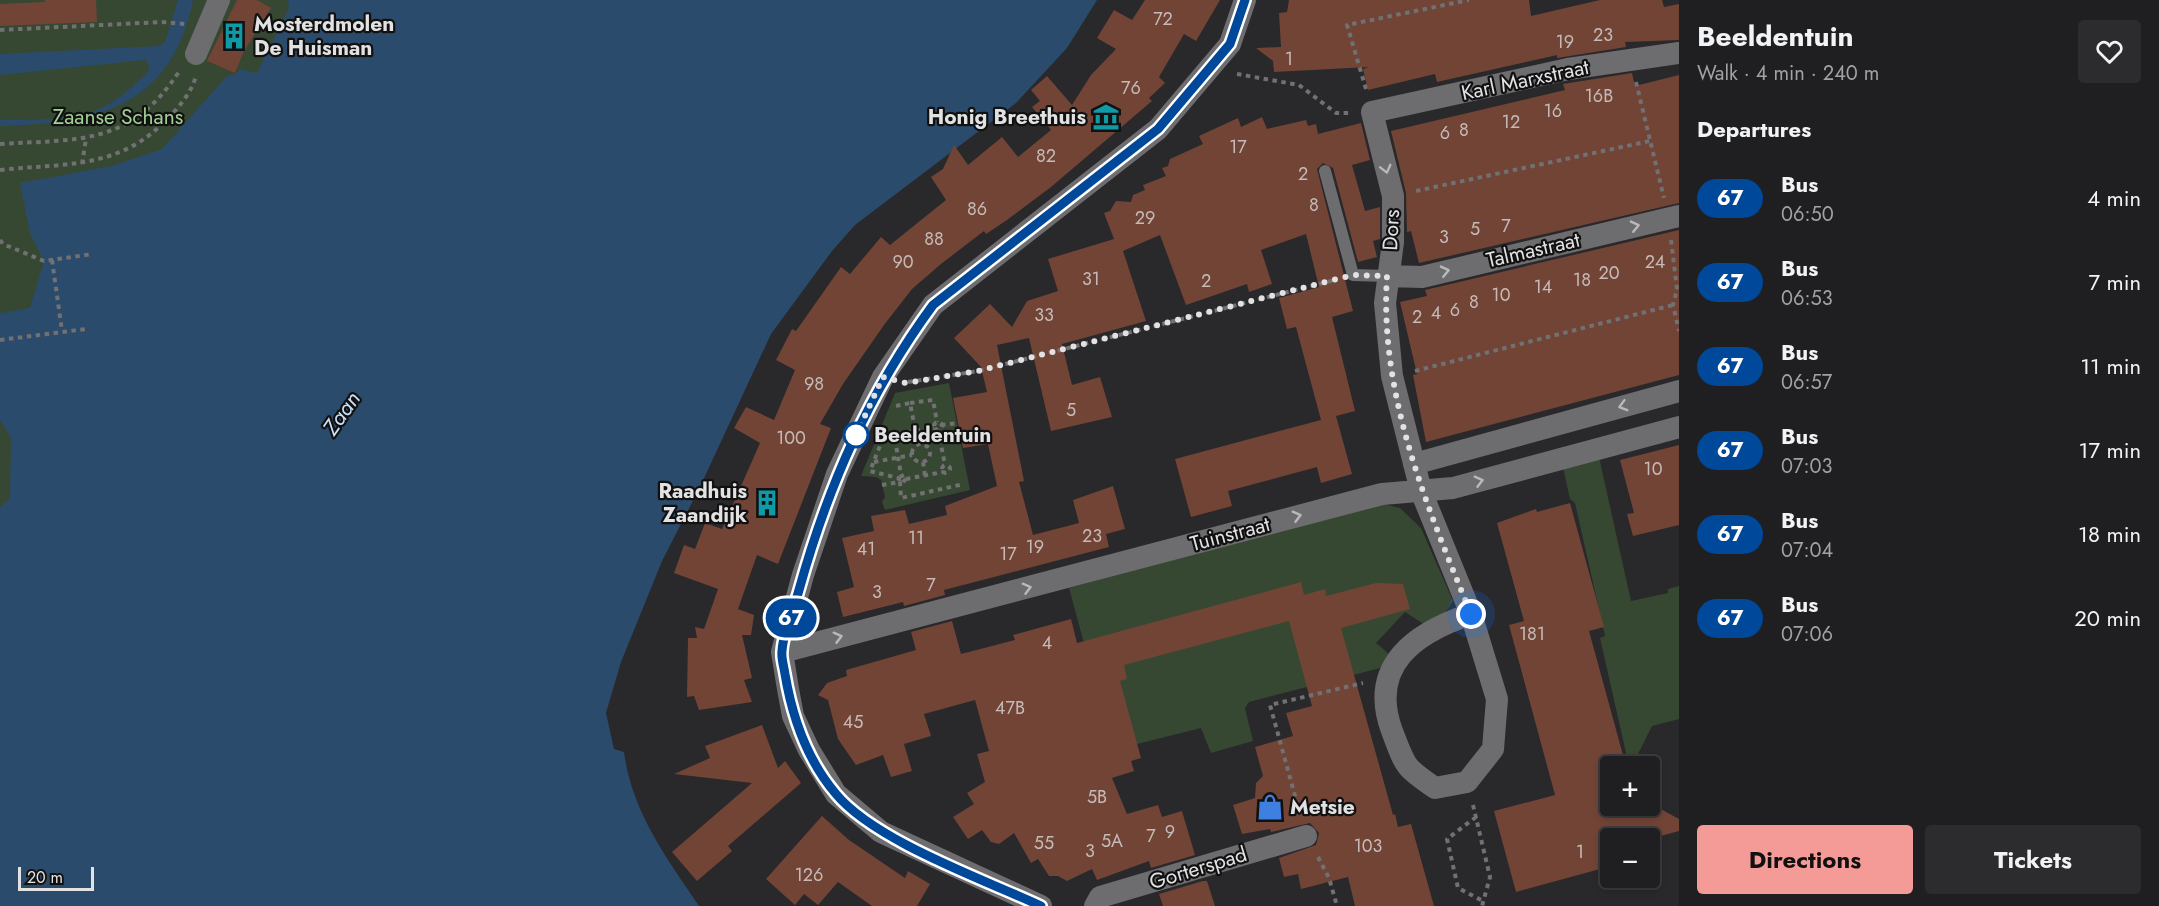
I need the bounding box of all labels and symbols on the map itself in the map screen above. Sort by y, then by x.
house number: 72 [1153,6,1173,32]
place label: Mosterdmolen De Huisman [254,9,394,63]
building icon: Mosterdmolen De Huisman [219,21,249,51]
house number: 23 [1593,22,1613,48]
house number: 19 [1556,29,1574,55]
house number: 1 [1285,46,1293,72]
street label: Karl Marxstraat [1458,52,1592,108]
house number: 76 [1121,75,1141,101]
house number: 16B [1585,83,1613,109]
house number: 16 [1544,98,1562,124]
park label: Zaanse Schans [53,102,183,132]
place label: Honig Breethuis [928,102,1086,132]
museum icon: Honig Breethuis [1091,102,1121,132]
house number: 12 [1502,109,1520,135]
house number: 8 [1459,117,1469,143]
house number: 6 [1440,120,1450,146]
house number: 17 [1229,134,1247,160]
house number: 82 [1036,143,1056,169]
house number: 2 [1298,161,1308,187]
one-way arrow [1379,164,1392,174]
house number: 8 [1309,192,1319,218]
house number: 86 [967,196,987,222]
house number: 29 [1135,205,1155,231]
street label: Dors [1375,209,1407,251]
house number: 7 [1501,213,1511,239]
house number: 5 [1470,216,1480,242]
one-way arrow [1629,221,1639,234]
house number: 3 [1439,224,1449,250]
street label: Talmastraat [1483,225,1583,275]
house number: 88 [924,226,944,252]
house number: 90 [892,249,914,275]
house number: 24 [1645,249,1665,275]
house number: 20 [1598,260,1620,286]
house number: 31 [1082,266,1100,292]
one-way arrow [1440,266,1450,279]
house number: 18 [1573,267,1591,293]
house number: 2 [1201,268,1211,294]
house number: 14 [1534,274,1552,300]
house number: 10 [1492,282,1511,308]
house number: 8 [1469,289,1479,315]
house number: 6 [1450,297,1460,323]
house number: 4 [1431,300,1441,326]
house number: 33 [1034,302,1054,328]
house number: 2 [1412,304,1422,330]
house number: 98 [804,371,824,397]
water label: Zaan [314,385,368,442]
house number: 5 [1066,397,1076,423]
one-way arrow [1618,399,1629,411]
place label: Beeldentuin [874,420,991,450]
marker: Beeldentuin [843,422,869,448]
house number: 100 [776,425,806,451]
house number: 10 [1644,456,1663,482]
place label: Raadhuis Zaandijk [658,476,747,530]
one-way arrow [1473,476,1484,488]
building icon: Raadhuis Zaandijk [752,488,782,518]
street label: Tuinstraat [1187,509,1273,559]
one-way arrow [1292,511,1302,524]
house number: 23 [1082,523,1102,549]
house number: 11 [908,525,924,551]
house number: 19 [1026,534,1044,560]
house number: 41 [857,536,875,562]
house number: 17 [999,541,1017,567]
house number: 7 [926,572,936,598]
house number: 3 [872,579,882,605]
one-way arrow [1022,582,1032,595]
line badge: 67 [764,598,818,638]
your location [1456,599,1486,629]
house number: 181 [1519,621,1545,647]
house number: 4 [1042,630,1052,656]
one-way arrow [833,631,843,644]
house number: 47B [995,695,1025,721]
house number: 45 [843,709,863,735]
house number: 5B [1087,784,1107,810]
shop icon: Metsie [1255,792,1285,822]
place label: Metsie [1290,792,1355,822]
house number: 9 [1165,819,1175,845]
house number: 7 [1146,823,1156,849]
house number: 5A [1101,828,1123,854]
house number: 55 [1034,830,1054,856]
house number: 103 [1354,833,1383,859]
house number: 3 [1085,838,1095,864]
street label: Gorterspad [1146,839,1250,897]
house number: 1 [1576,839,1584,865]
house number: 126 [795,862,823,888]
scale bar [18,864,94,892]

